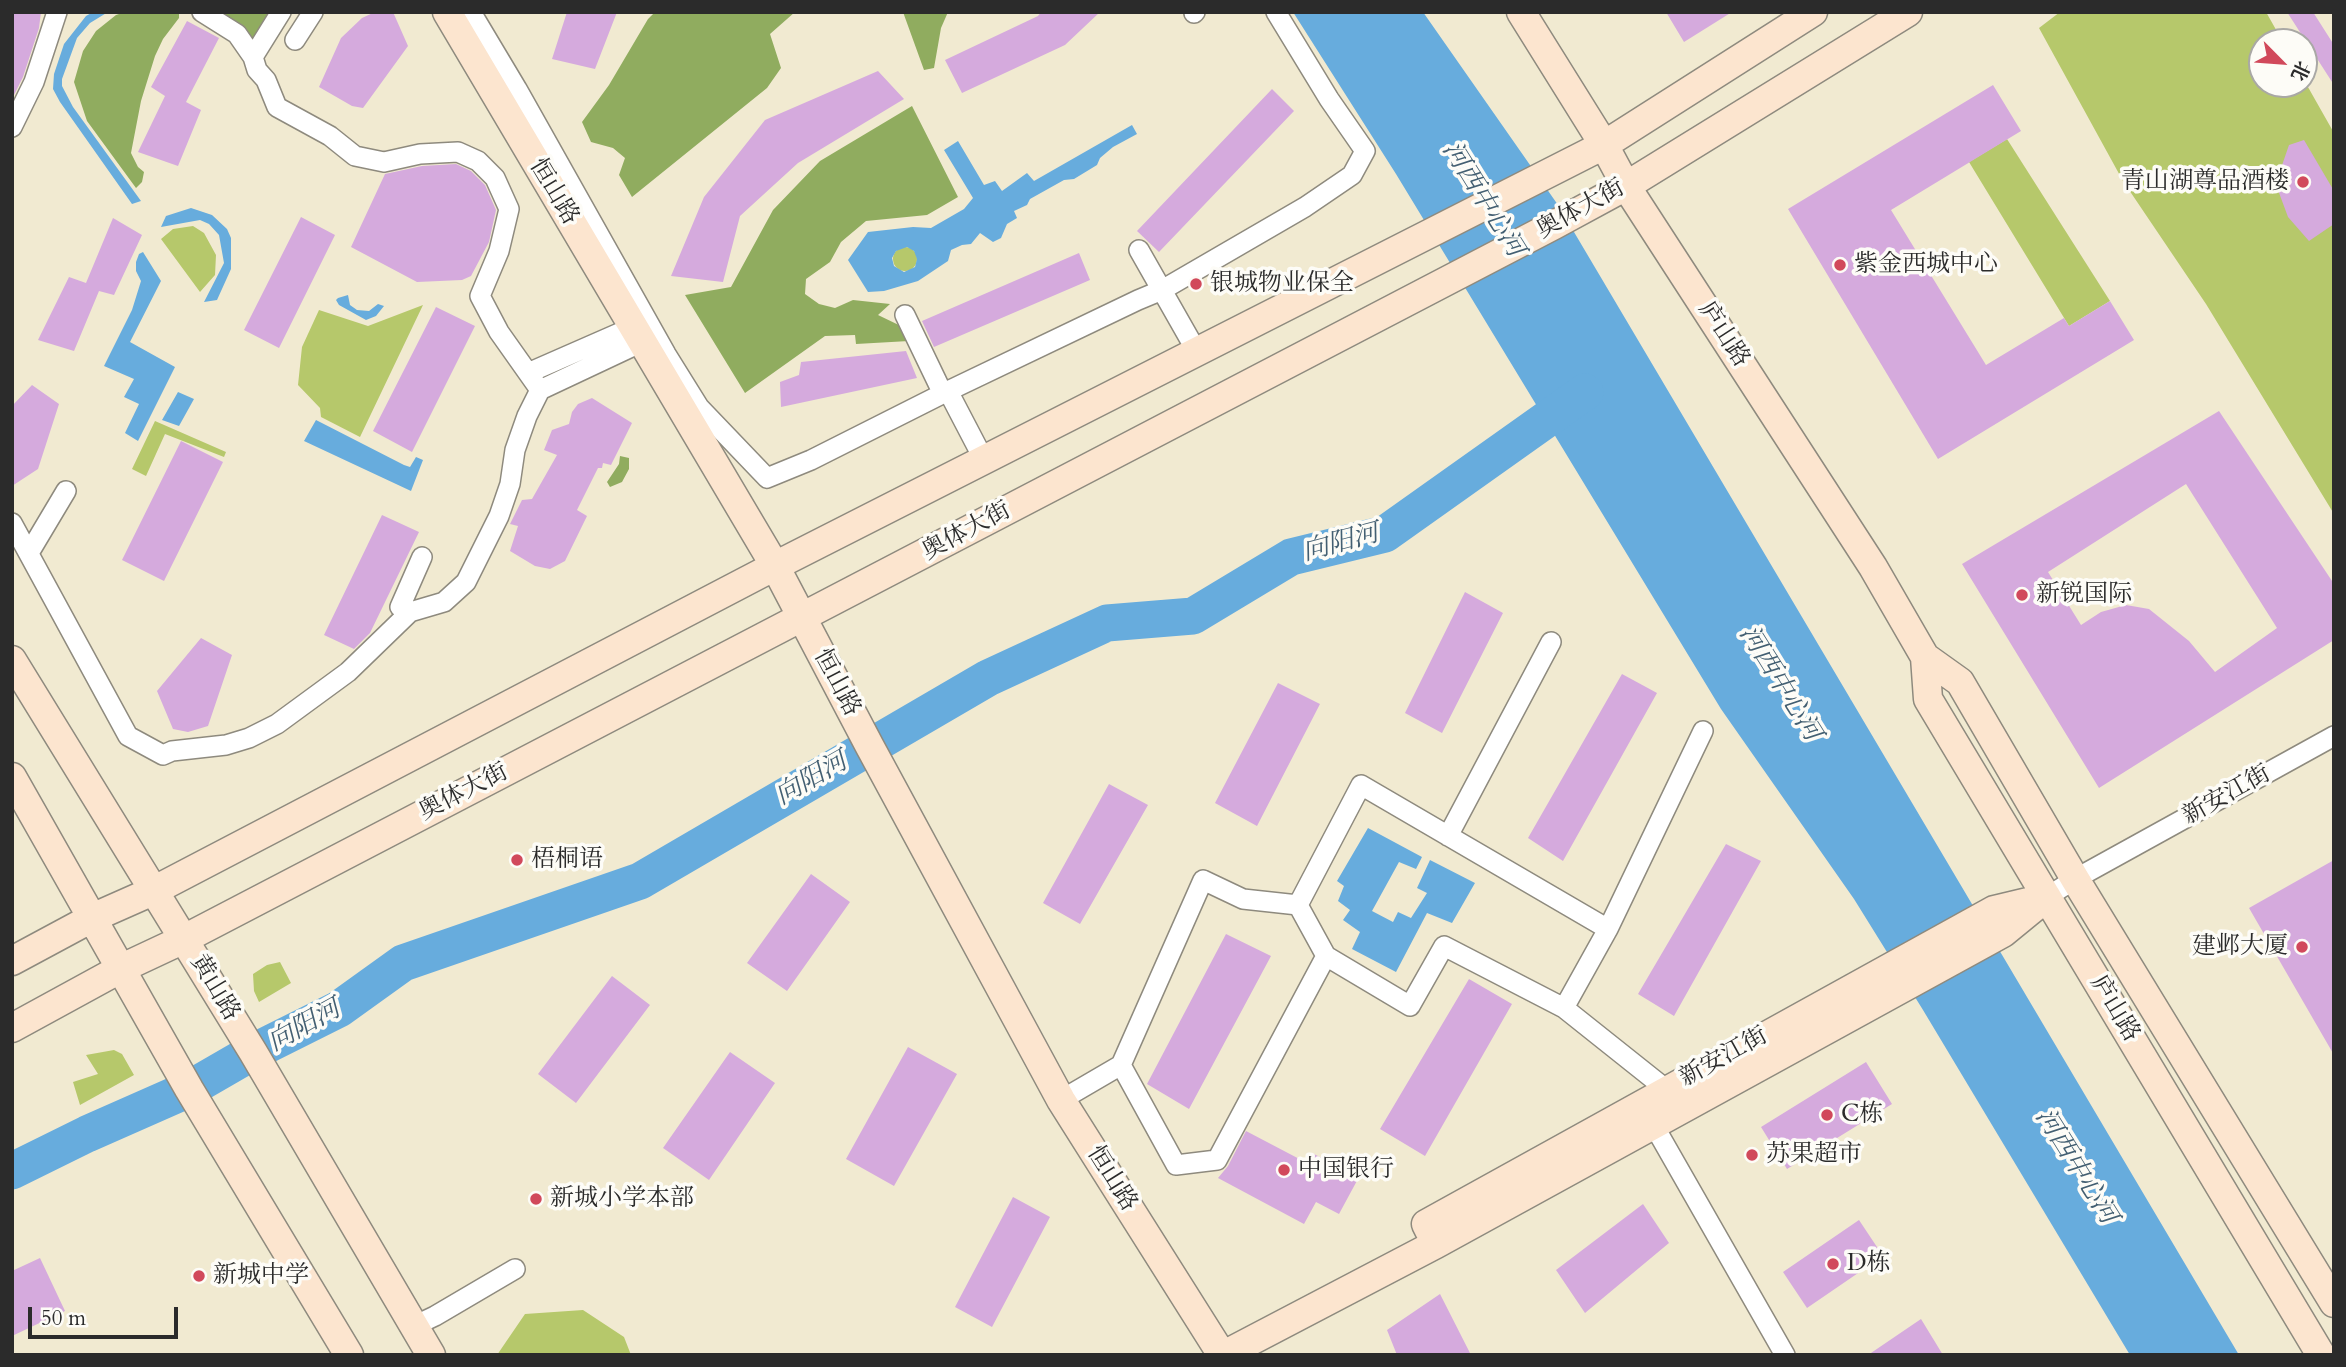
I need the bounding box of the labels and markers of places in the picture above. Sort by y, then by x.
place label: 青山湖尊品酒楼 [2121,168,2289,196]
marker: 青山湖尊品酒楼 [2295,174,2311,190]
place label: 紫金西城中心 [1854,251,1998,279]
marker: 紫金西城中心 [1832,257,1848,273]
place label: 银城物业保全 [1210,270,1354,298]
marker: 银城物业保全 [1188,276,1204,292]
place label: 新锐国际 [2036,581,2132,609]
marker: 新锐国际 [2014,587,2030,603]
place label: 梧桐语 [531,846,603,874]
marker: 梧桐语 [509,852,525,868]
place label: 建邺大厦 [2192,933,2288,961]
marker: 建邺大厦 [2294,939,2310,955]
place label: C栋 [1841,1101,1883,1129]
marker: C栋 [1819,1107,1835,1123]
place label: 苏果超市 [1766,1141,1862,1169]
marker: 苏果超市 [1744,1147,1760,1163]
place label: 中国银行 [1298,1156,1394,1184]
marker: 中国银行 [1276,1162,1292,1178]
place label: 新城小学本部 [550,1185,694,1213]
marker: 新城小学本部 [528,1191,544,1207]
place label: D栋 [1847,1250,1890,1278]
marker: D栋 [1825,1256,1841,1272]
place label: 新城中学 [213,1262,309,1290]
marker: 新城中学 [191,1268,207,1284]

